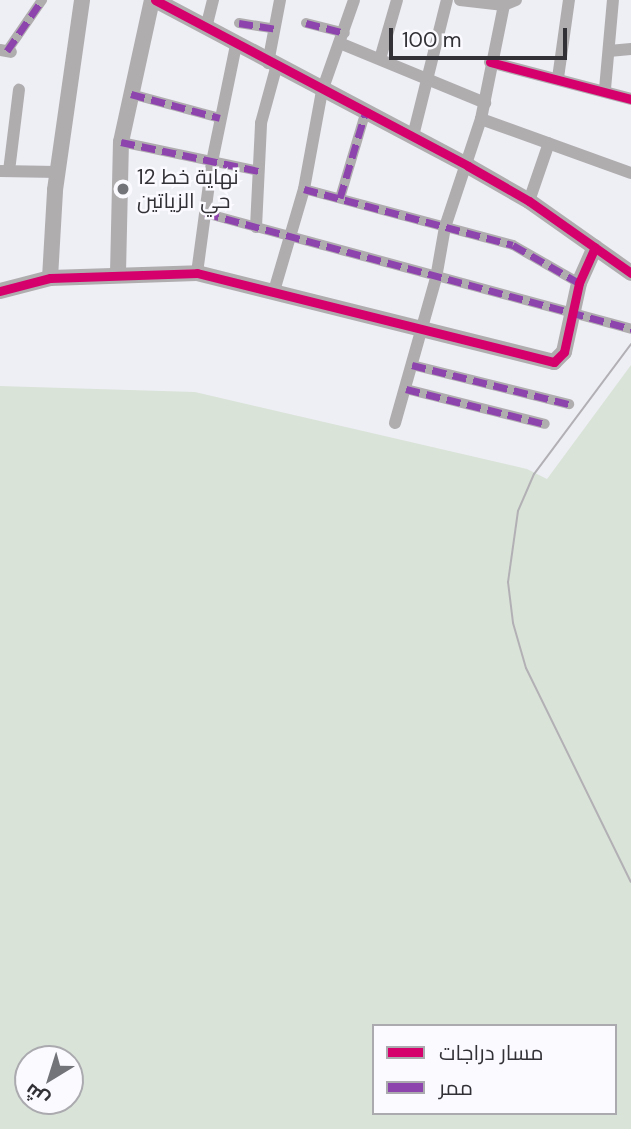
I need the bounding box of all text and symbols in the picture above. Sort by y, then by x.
scale bar [393,14,572,58]
text: 100 m [402,26,462,54]
place label: نهاية خط 12 حي الزياتين [137,164,239,214]
marker: نهاية خط 12 حي الزياتين [115,181,131,197]
legend [372,1024,617,1115]
text: مسار دراجات [439,1039,544,1067]
north arrow [14,1045,84,1115]
text: ممر [439,1074,473,1102]
text: ش [20,1078,54,1113]

